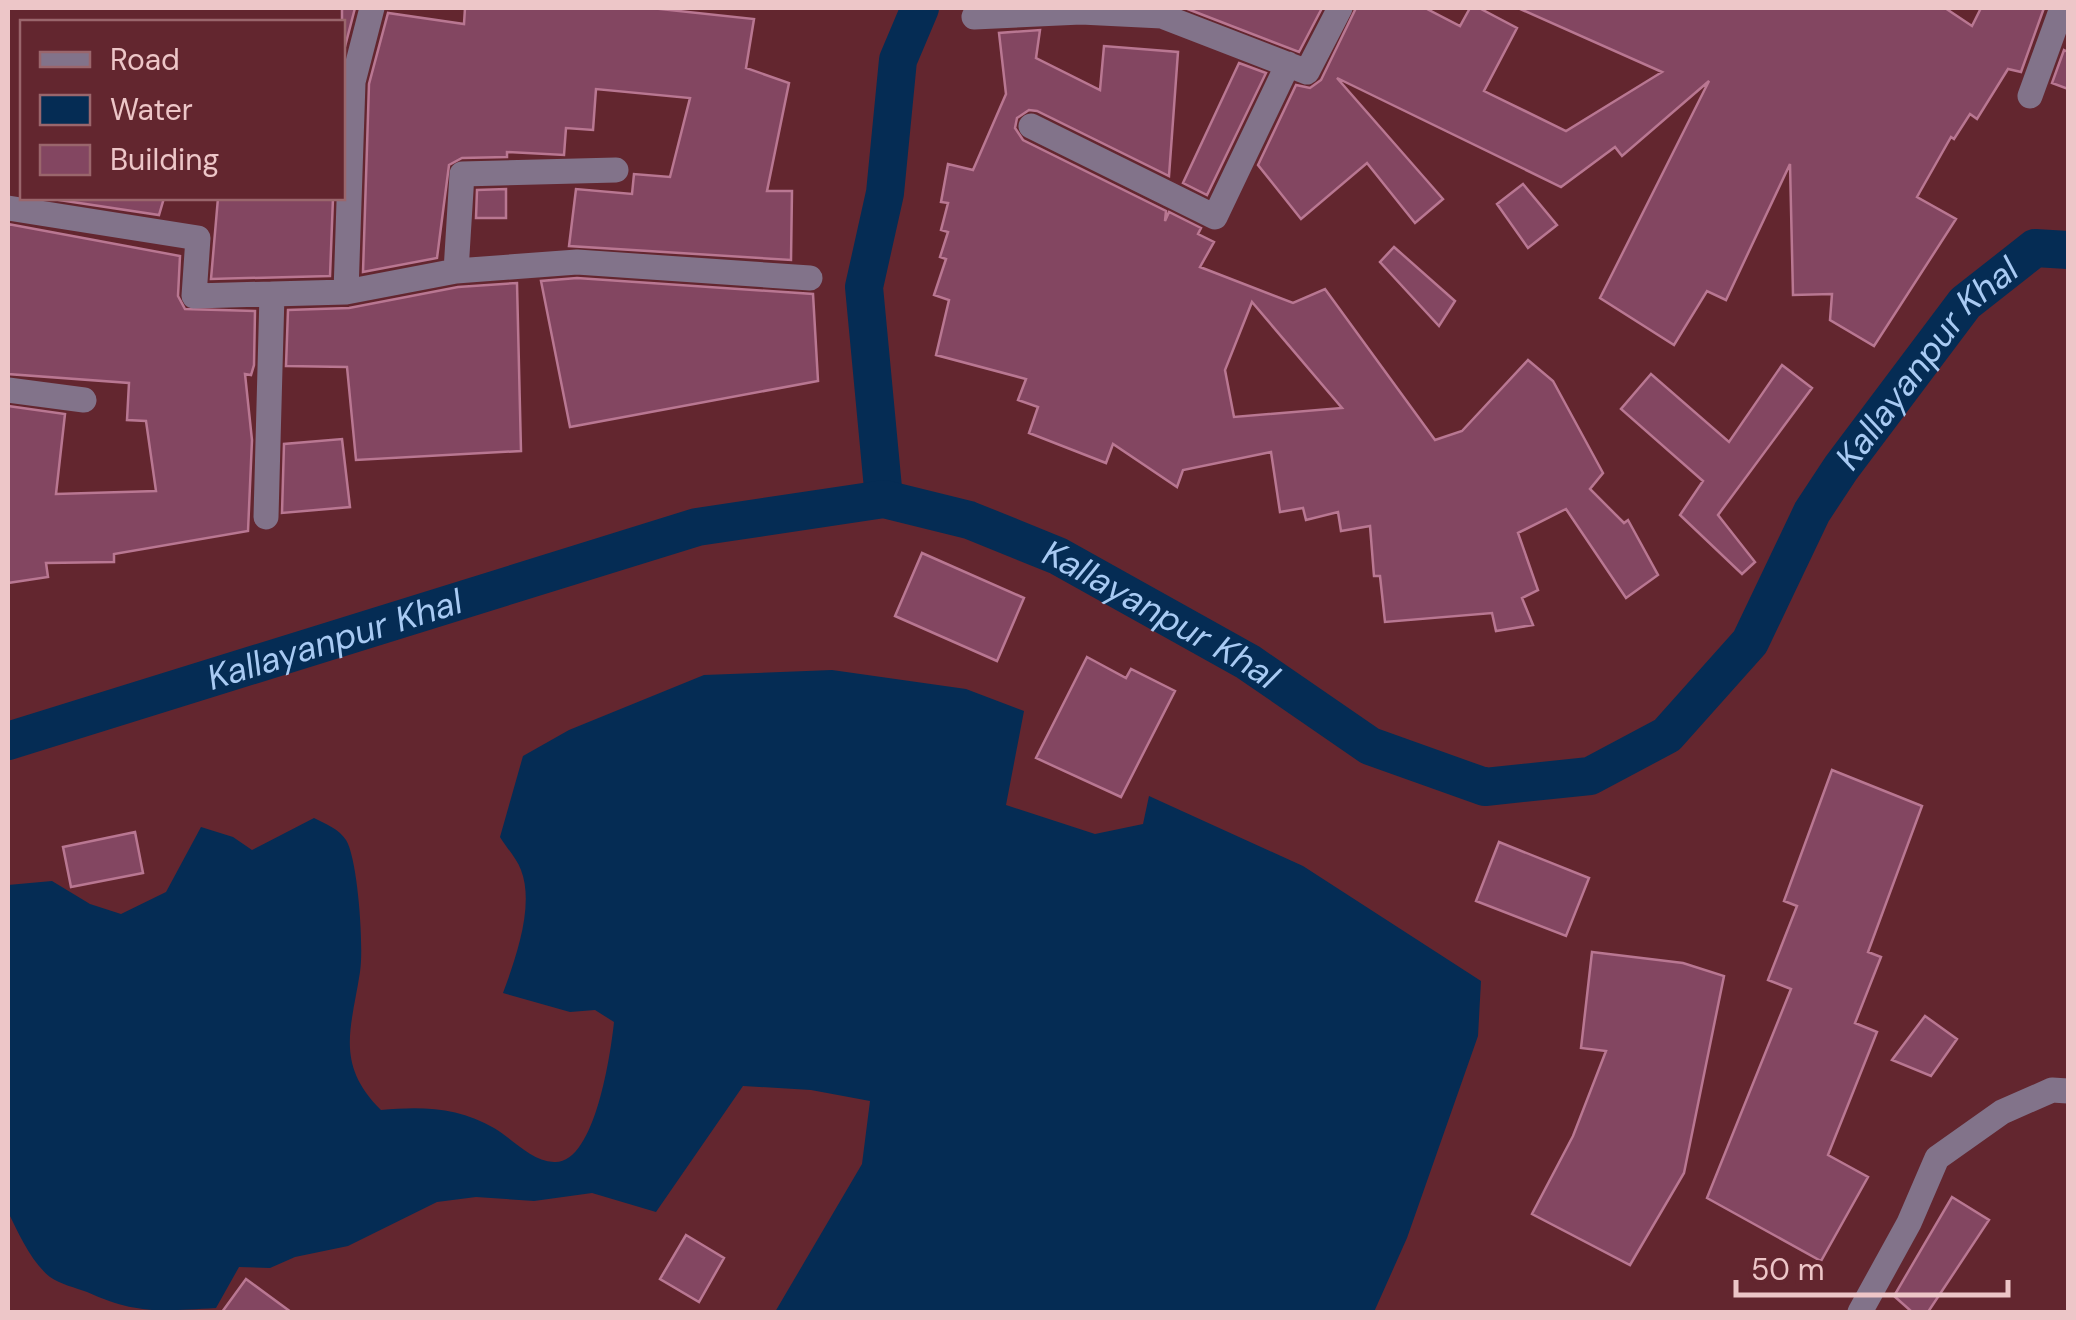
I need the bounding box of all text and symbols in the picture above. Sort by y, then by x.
legend [20,20,345,200]
text: Road [110,40,180,79]
text: Water [110,90,193,129]
text: Building [110,140,219,179]
water label: Kallayanpur Khal [1825,246,2029,479]
water label: Kallayanpur Khal [1036,529,1289,700]
water label: Kallayanpur Khal [201,578,469,701]
scale bar [1736,1235,2008,1297]
text: 50 m [1751,1250,1825,1289]

